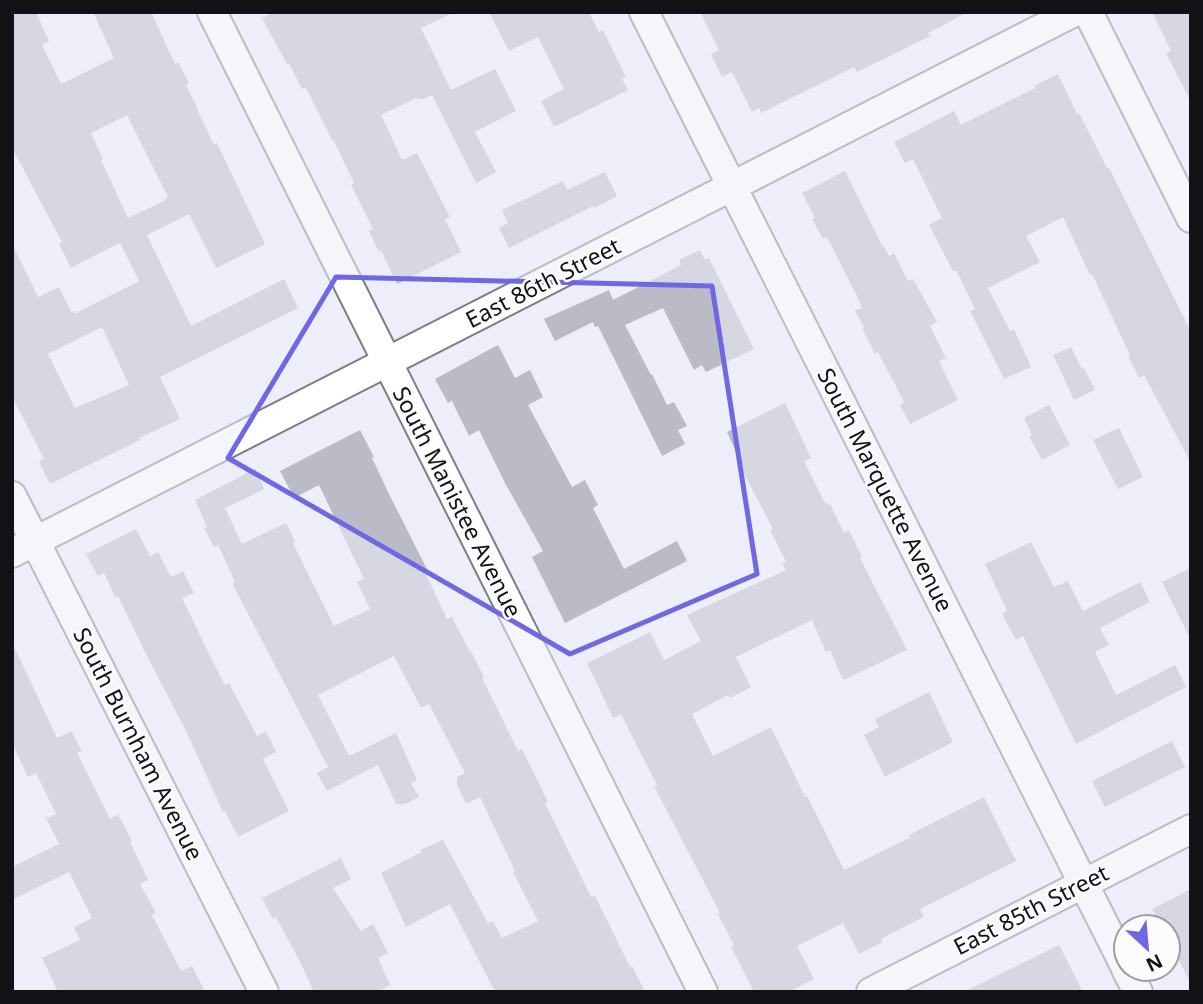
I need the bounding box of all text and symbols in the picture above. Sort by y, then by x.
street label: East 86th Street [460,229,626,335]
street label: South Marquette Avenue [810,362,961,617]
street label: South Manistee Avenue [386,381,530,622]
street label: South Burnham Avenue [66,622,212,866]
street label: East 85th Street [948,856,1114,962]
north arrow [1112,913,1182,983]
text: N [1142,948,1167,978]

